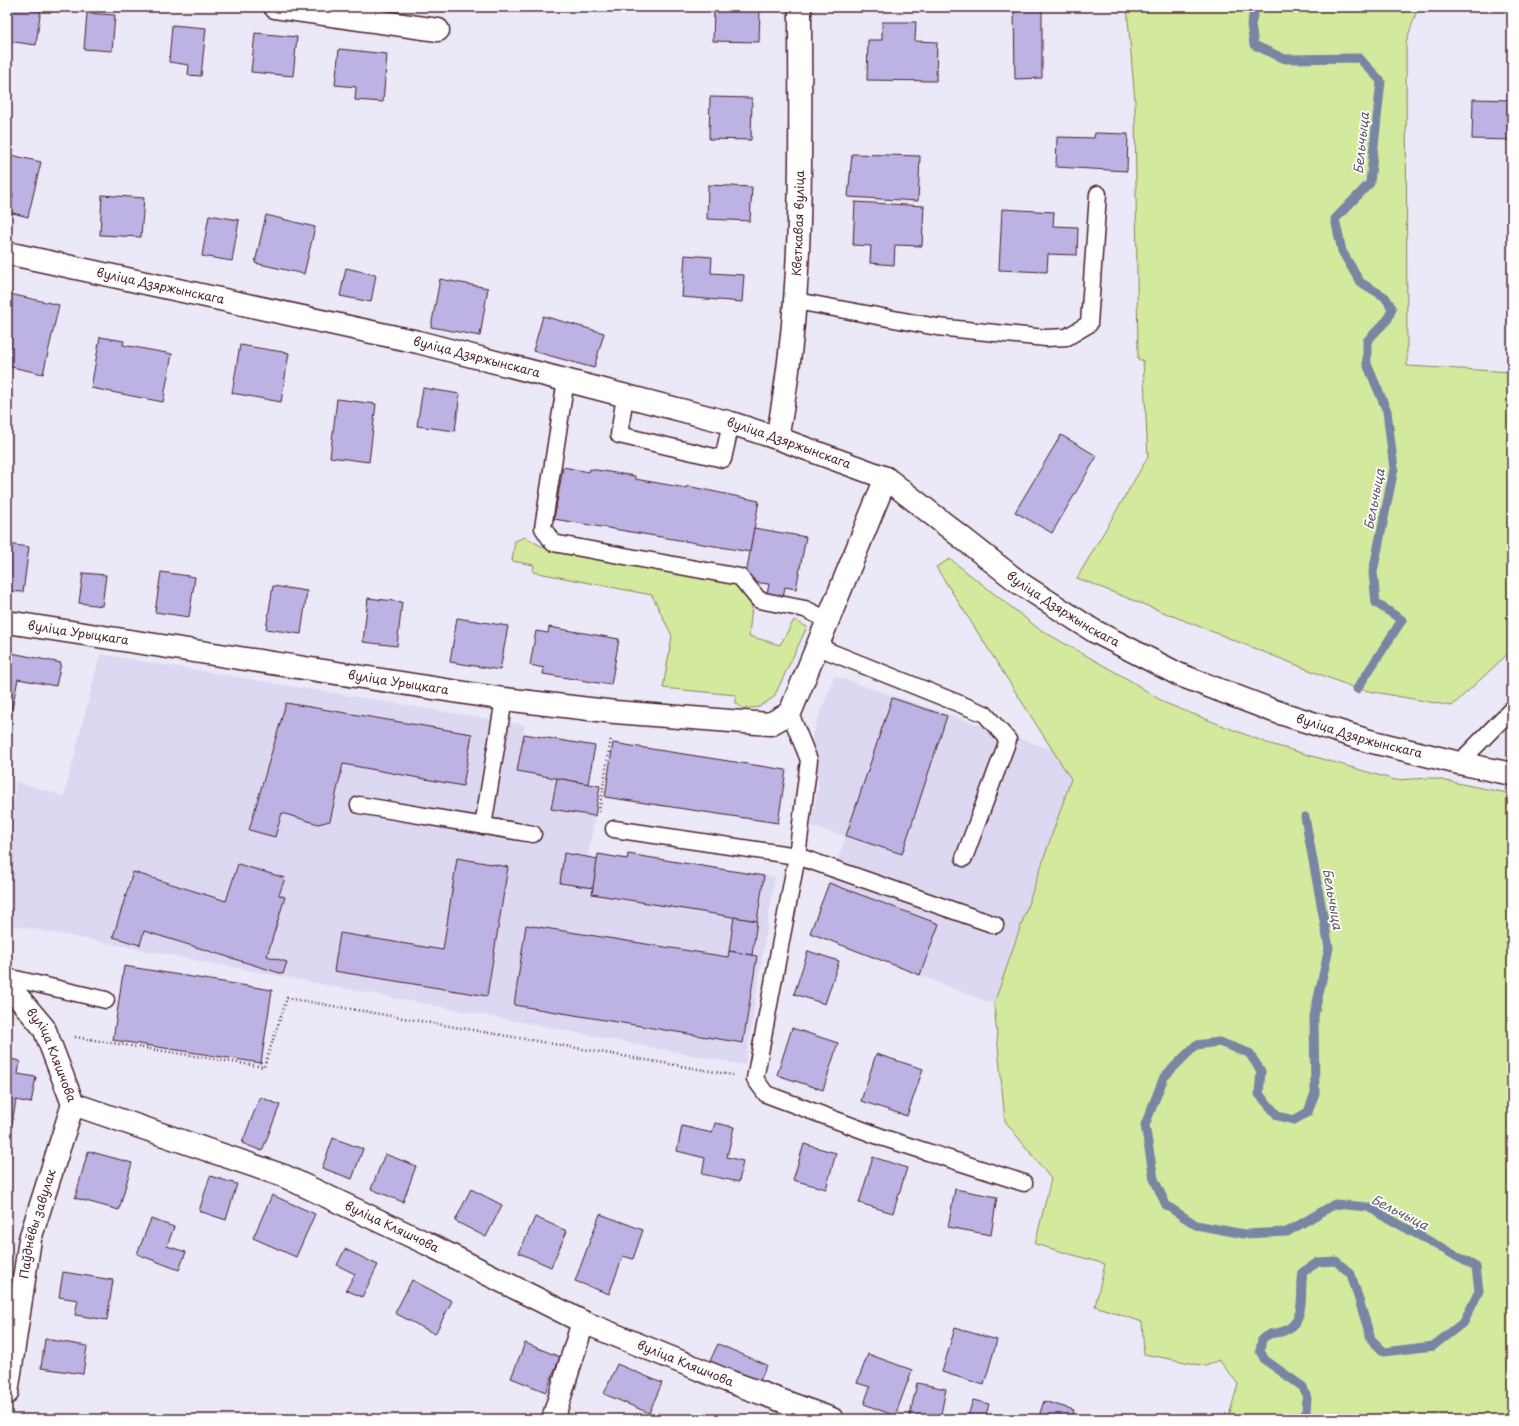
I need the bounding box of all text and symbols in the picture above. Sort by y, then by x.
water label: Бельчыца [1348,110,1373,175]
street label: Кветкавая вуліца [787,170,808,277]
street label: вуліца Дзяржынскага [95,263,227,308]
street label: вуліца Дзяржынскага [412,331,543,381]
street label: вуліца Дзяржынскага [725,412,854,473]
water label: Бельчыца [1358,466,1389,531]
street label: вуліца Дзяржынскага [1003,566,1123,651]
street label: вуліца Урыцкага [27,615,130,649]
street label: вуліца Урыцкага [347,665,451,698]
street label: вуліца Дзяржынскага [1294,709,1425,762]
water label: Бельчыца [1319,867,1348,932]
street label: вуліца Кляшчова [23,1003,82,1105]
street label: Паўднёвы завулак [14,1166,60,1280]
water label: Бельчыца [1368,1189,1433,1235]
street label: вуліца Кляшчова [342,1196,443,1256]
street label: вуліца Кляшчова [635,1335,737,1390]

